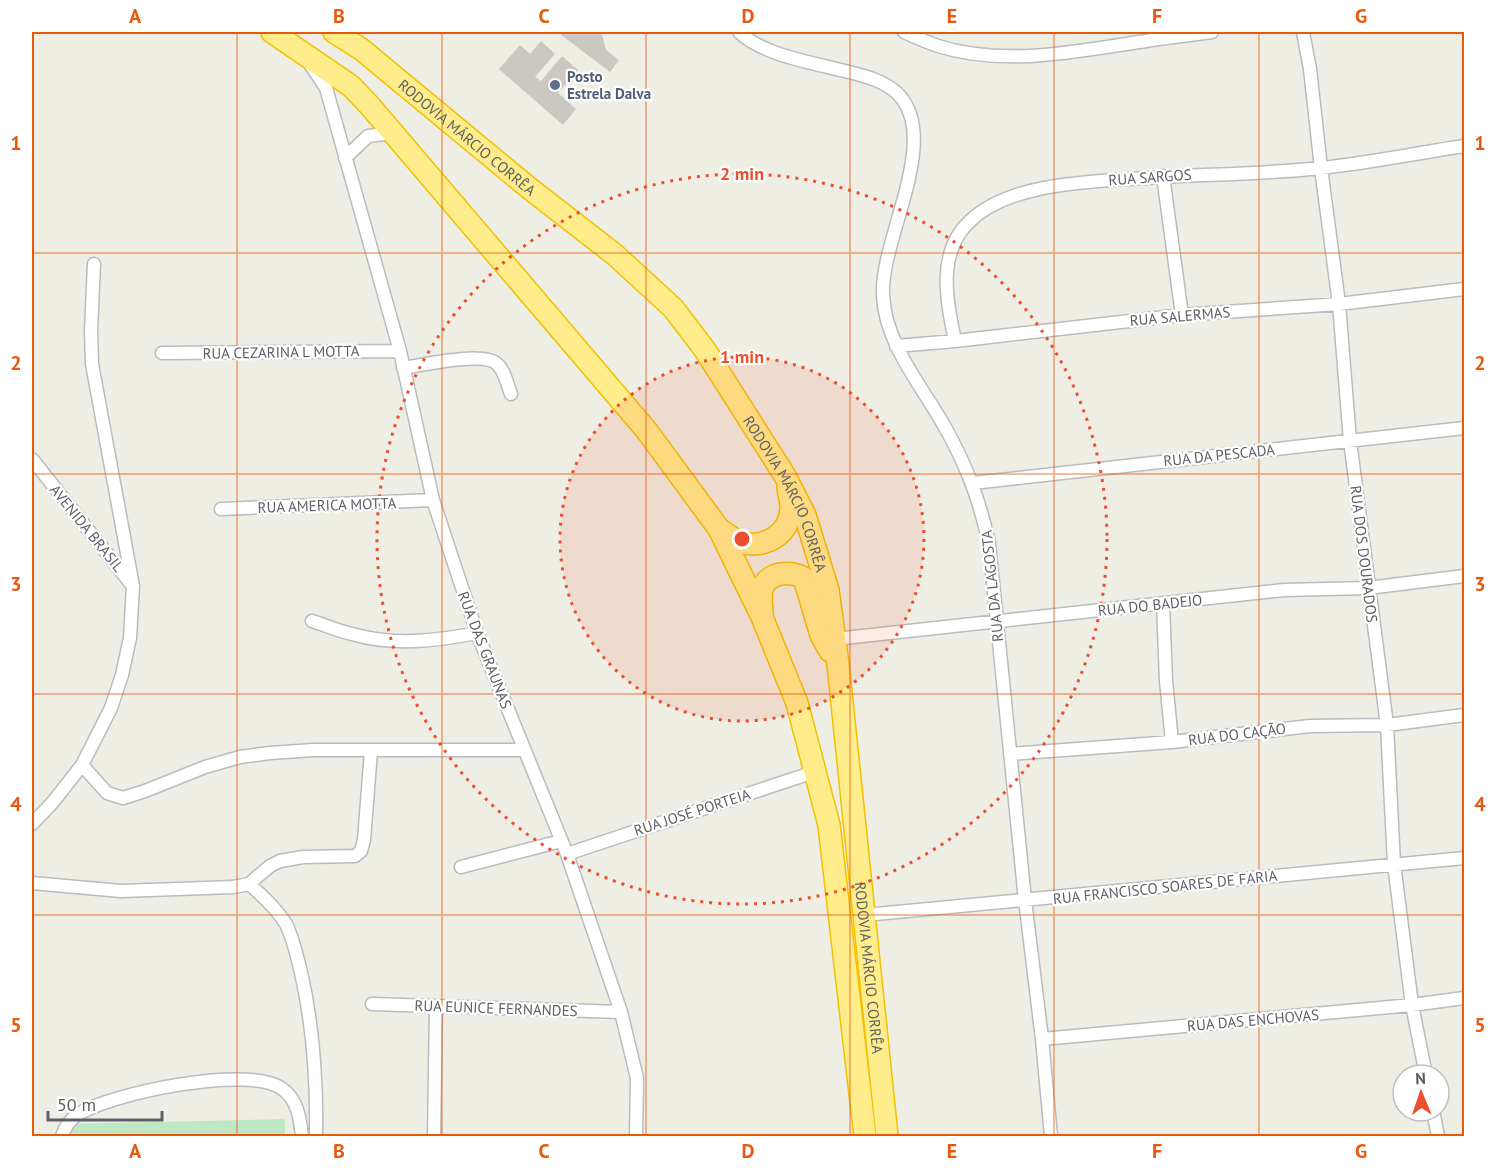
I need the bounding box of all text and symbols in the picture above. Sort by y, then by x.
text: A [129,3,142,29]
text: B [333,3,345,29]
text: C [538,3,550,29]
text: D [742,3,755,29]
text: E [947,3,957,29]
text: F [1152,3,1162,29]
text: G [1355,3,1367,29]
place label: Posto Estrela Dalva [567,67,651,103]
street label: RODOVIA MÁRCIO CORRÊA [395,75,540,200]
marker: Posto Estrela Dalva [548,78,562,92]
text: 1 [10,130,22,156]
text: 1 [1474,130,1486,156]
text: 2 min [720,162,764,185]
street label: RUA SARGOS [1108,165,1192,189]
street label: RUA SALERMAS [1129,302,1231,330]
street label: RUA CEZARINA L MOTTA [202,341,360,363]
text: 1 min [720,345,764,368]
text: 2 [10,350,22,376]
text: 2 [1474,350,1486,376]
street label: RODOVIA MÁRCIO CORRÊA [740,412,831,574]
street label: RUA DA PESCADA [1162,440,1276,470]
street label: AVENIDA BRASIL [46,480,128,576]
street label: RUA DOS DOURADOS [1346,484,1382,624]
street label: RUA AMERICA MOTTA [257,493,397,517]
centre of rings [732,529,752,549]
street label: RUA DA LAGOSTA [977,529,1007,643]
text: 3 [10,571,22,597]
text: 3 [1474,571,1486,597]
street label: RUA DAS GRAUNAS [454,589,516,711]
street label: RUA DO BADEJO [1097,590,1203,620]
street label: RUA DO CAÇÃO [1187,719,1287,749]
street label: RUA JOSÉ PORTEIA [631,784,753,840]
text: 4 [10,791,22,817]
text: 4 [1474,791,1486,817]
street label: RUA FRANCISCO SOARES DE FARIA [1052,866,1278,908]
street label: RODOVIA MÁRCIO CORRÊA [851,881,888,1055]
street label: RUA EUNICE FERNANDES [414,996,578,1020]
street label: RUA DAS ENCHOVAS [1186,1005,1320,1035]
text: 5 [10,1012,22,1038]
text: 5 [1474,1012,1486,1038]
north arrow [1391,1063,1451,1123]
text: N [1415,1068,1426,1088]
scale bar [48,1084,162,1122]
text: 50 m [57,1093,96,1116]
text: A [129,1138,142,1164]
text: B [333,1138,345,1164]
text: C [538,1138,550,1164]
text: D [742,1138,755,1164]
text: E [947,1138,957,1164]
text: F [1152,1138,1162,1164]
text: G [1355,1138,1367,1164]

